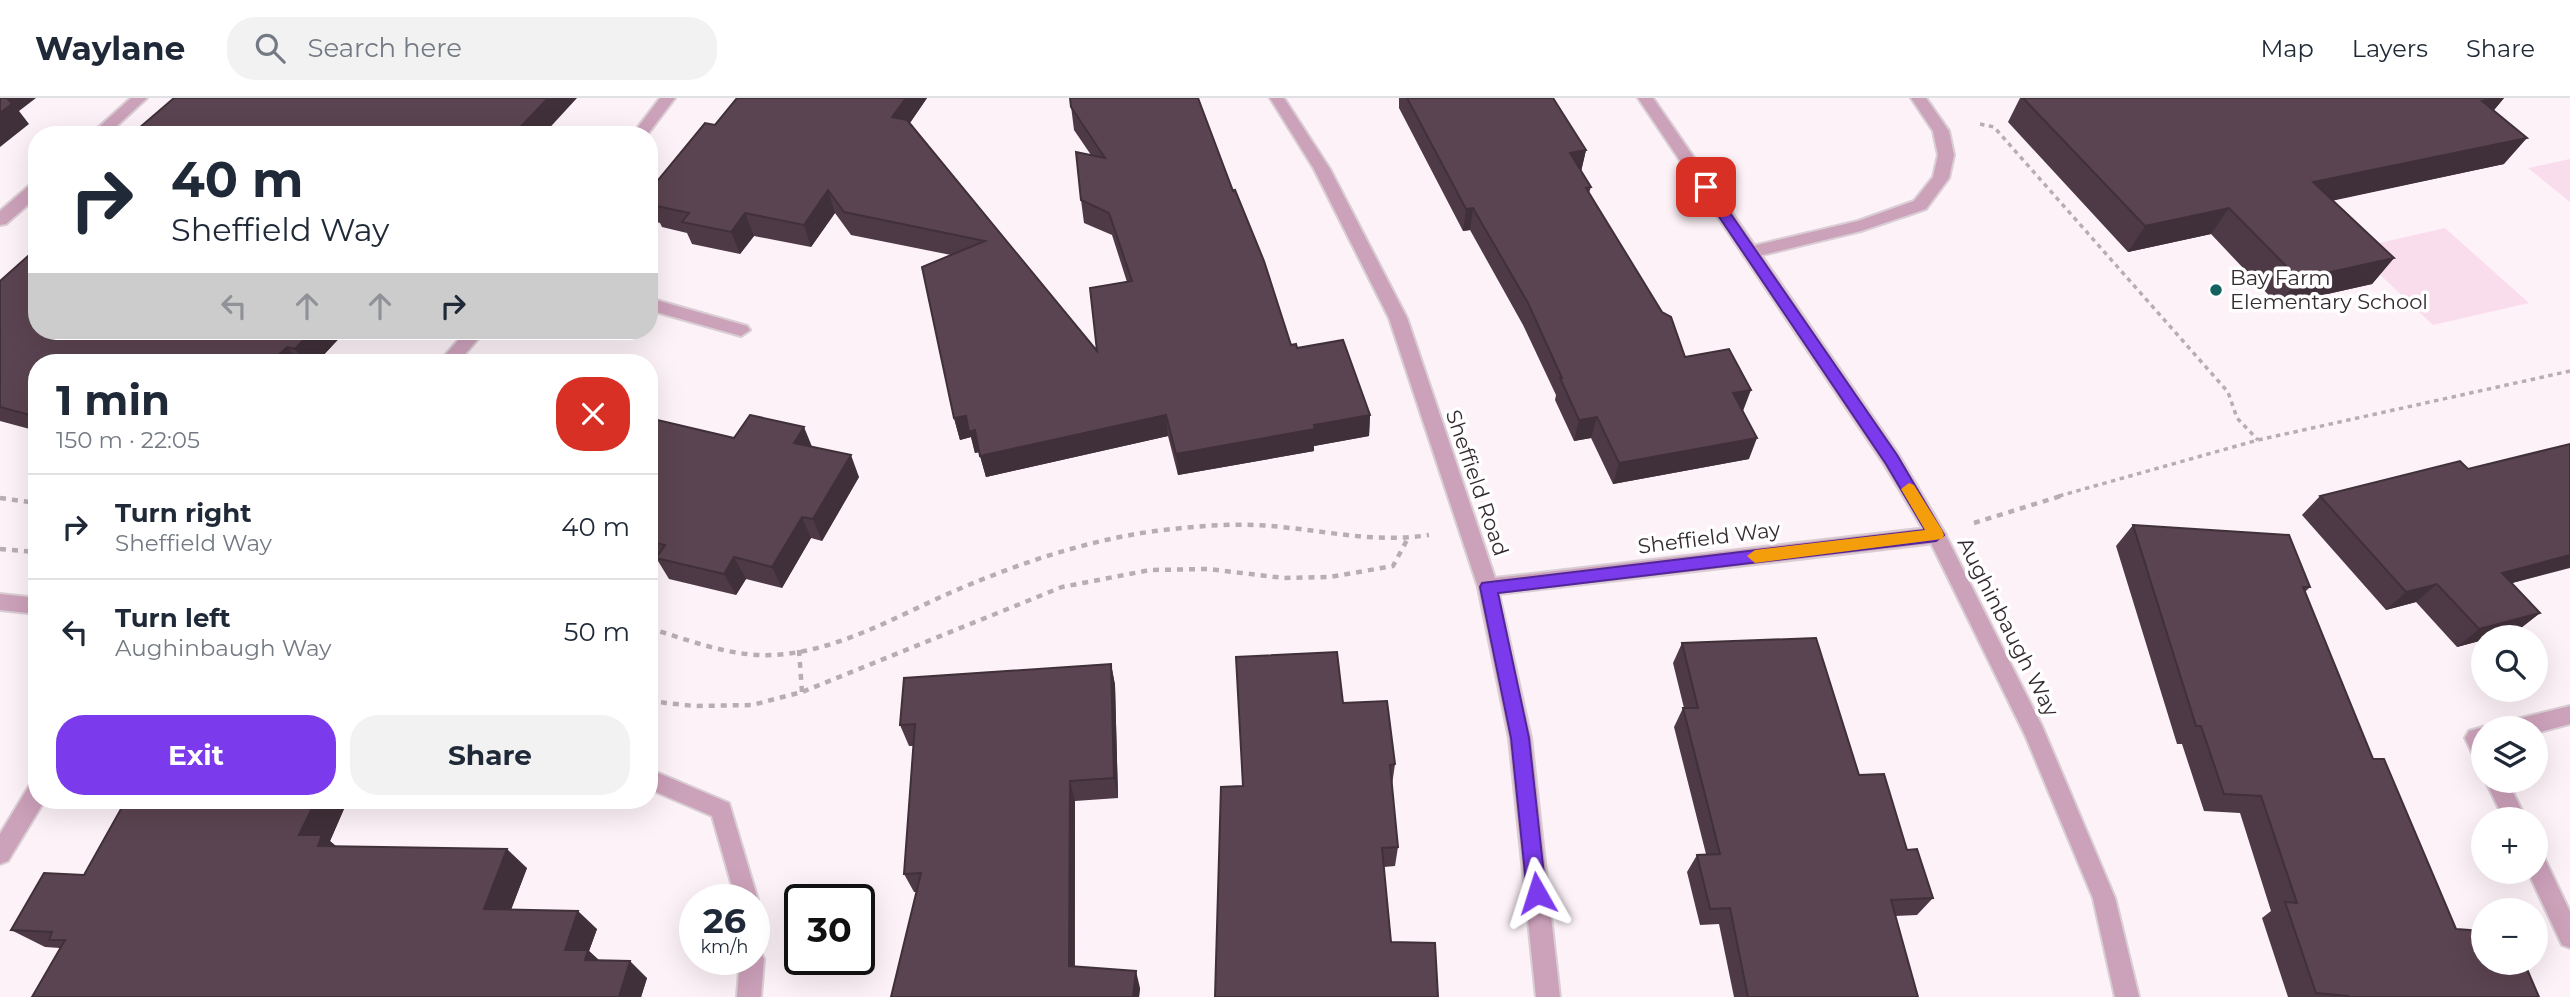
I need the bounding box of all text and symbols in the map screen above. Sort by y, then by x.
search box [227,17,717,80]
text: Waylane [35,28,185,68]
icon: search [251,29,289,67]
text: Search here [307,32,462,64]
text: Map [2260,34,2314,63]
text: Layers [2352,34,2428,63]
text: Share [2466,34,2535,63]
text: 40 m [171,150,303,209]
icon: right [56,154,147,245]
pin [1676,157,1736,217]
icon: arrive [1687,168,1725,206]
text: Sheffield Way [171,210,389,249]
place label: Bay Farm Elementary School [2230,265,2428,314]
marker: Bay Farm Elementary School [2208,282,2224,298]
icon: left [215,287,253,325]
icon: ahead [288,287,326,325]
icon: ahead [361,287,399,325]
icon: right [434,287,472,325]
text: 1 min [56,374,170,426]
button: close [556,377,630,451]
street label: Sheffield Road [1441,407,1514,559]
text: 150 m · 22:05 [56,426,200,454]
text: Turn right [115,497,251,529]
icon: right [56,508,94,546]
text: 40 m [561,511,630,543]
street label: Sheffield Way [1636,516,1782,559]
text: Sheffield Way [115,529,272,557]
street label: Aughinbaugh Way [1952,533,2065,721]
text: Turn left [115,602,231,634]
icon: left [56,613,94,651]
text: 50 m [564,616,630,648]
map controls [2471,625,2548,975]
button: search [2471,625,2548,702]
text: Aughinbaugh Way [115,634,332,662]
button: Exit [56,715,336,795]
button: Share [350,715,630,795]
button: layers [2471,716,2548,793]
button: + [2471,807,2548,884]
position arrow [1500,856,1574,930]
speed limit sign: 30 [784,884,875,975]
button: − [2471,898,2548,975]
text: 26 [703,899,746,942]
text: km/h [700,936,749,958]

